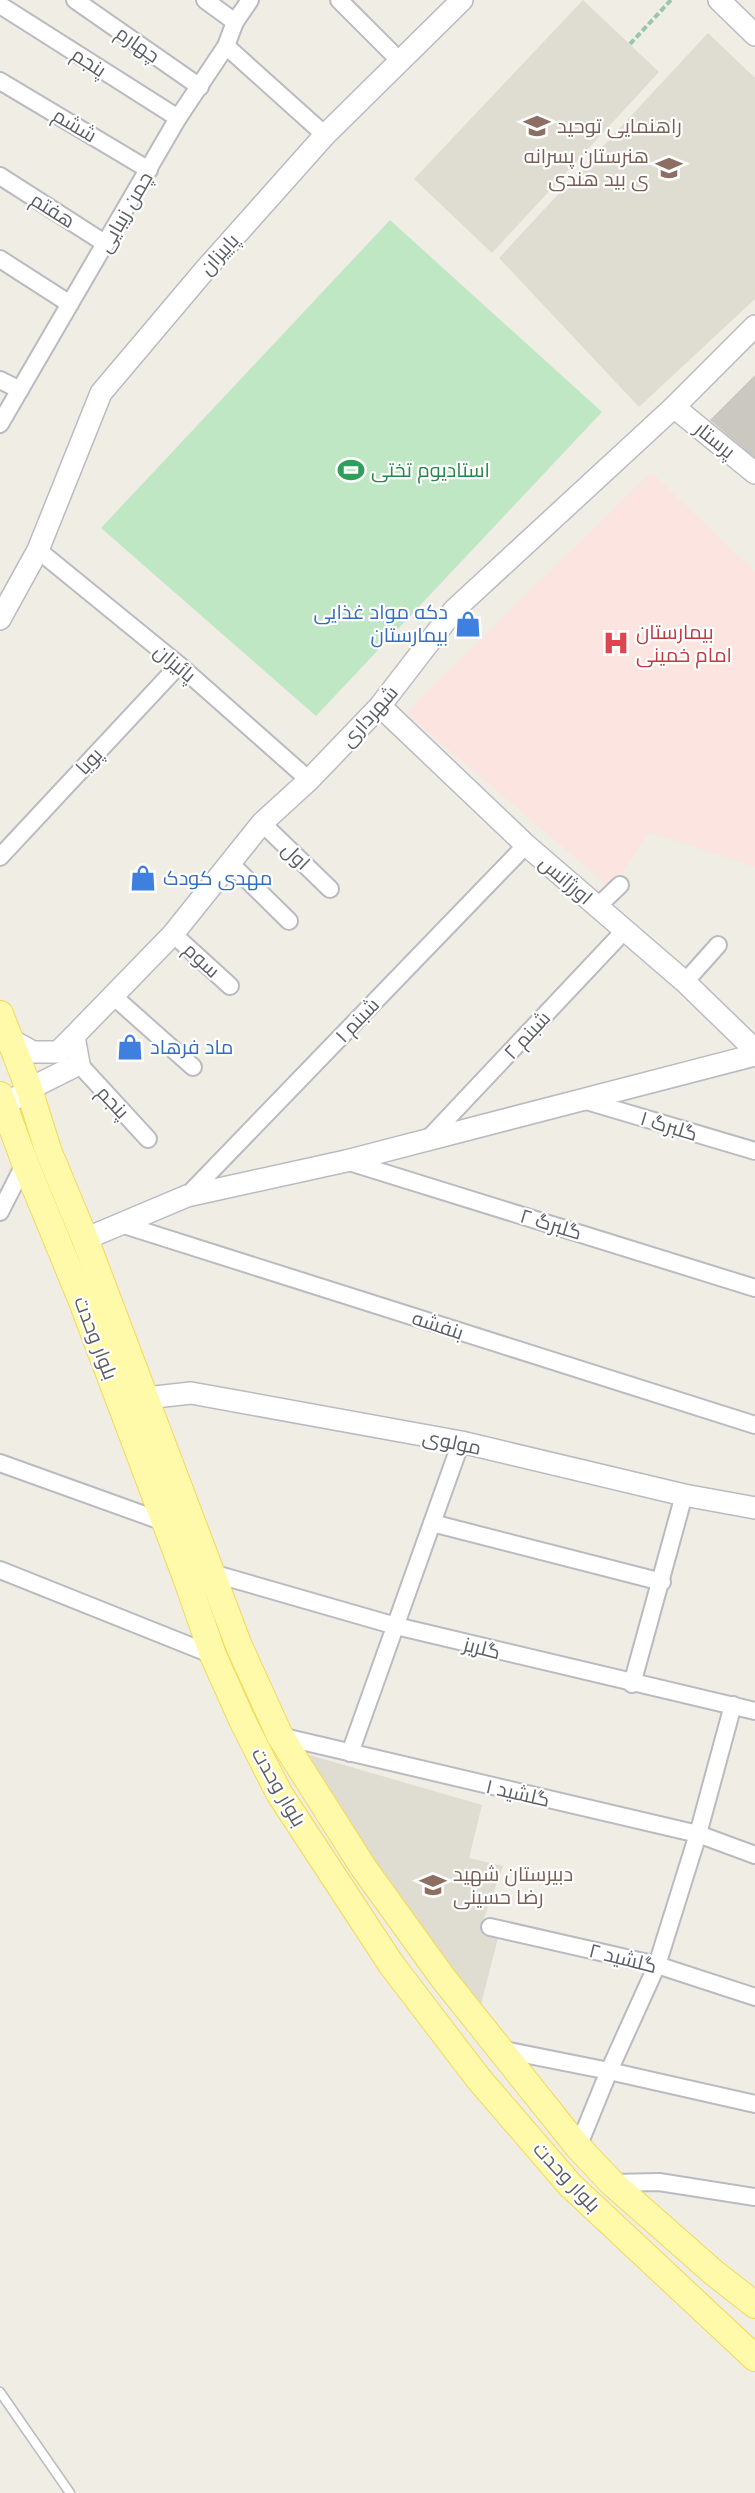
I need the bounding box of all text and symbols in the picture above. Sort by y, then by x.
street label: چهارم [110,20,165,69]
street label: پنجم [66,42,111,84]
street label: ششم [48,103,101,149]
school or university icon: راهنمایی توحید [522,111,552,141]
place label: راهنمایی توحید [557,114,682,139]
place label: هنرستان پسرانه ی بید هندی [524,144,649,192]
school or university icon: هنرستان پسرانه ی بید هندی [654,153,684,183]
street label: چمن زیبایی [92,167,159,257]
street label: هفتم [25,187,80,235]
street label: پاییزان [194,228,245,280]
street label: پرستار [689,416,741,465]
sports icon: استادیوم تختی [336,455,366,485]
place label: استادیوم تختی [371,458,490,484]
place label: دکه مواد غذایی بیمارستان [313,600,448,648]
shop icon: دکه مواد غذایی بیمارستان [453,609,483,639]
place label: بیمارستان امام خمینی [636,620,732,669]
hospital icon: بیمارستان امام خمینی [601,628,631,658]
street label: پائیزان [149,639,201,689]
street label: شهرداری [335,680,403,752]
street label: پویا [71,742,109,780]
street label: اول [276,837,315,876]
street label: اورژانس [534,850,597,910]
shop icon: مهدی کودک [128,863,158,893]
place label: مهدی کودک [163,866,272,891]
street label: سوم [178,937,225,984]
street label: شبنم ۱ [330,993,385,1049]
street label: شبنم ۲ [499,1006,557,1065]
shop icon: ماد فرهاد [115,1032,145,1062]
place label: ماد فرهاد [150,1035,233,1059]
street label: پنجم [90,1080,135,1125]
street label: گلبرگ ۱ [637,1106,701,1146]
street label: گلبرگ ۲ [517,1203,585,1245]
street label: بلوار وحدت [69,1293,123,1383]
street label: بنفشه [409,1305,467,1345]
street label: مولوی [420,1424,484,1461]
street label: گلریز [460,1632,503,1664]
street label: بلوار وحدت [247,1743,311,1831]
street label: گلشید ۱ [484,1774,552,1812]
place label: دبیرستان شهید رضا حسینی [453,1862,573,1910]
school or university icon: دبیرستان شهید رضا حسینی [418,1870,448,1900]
street label: گلشید ۲ [587,1938,659,1978]
street label: بلوار وحدت [528,2137,606,2217]

